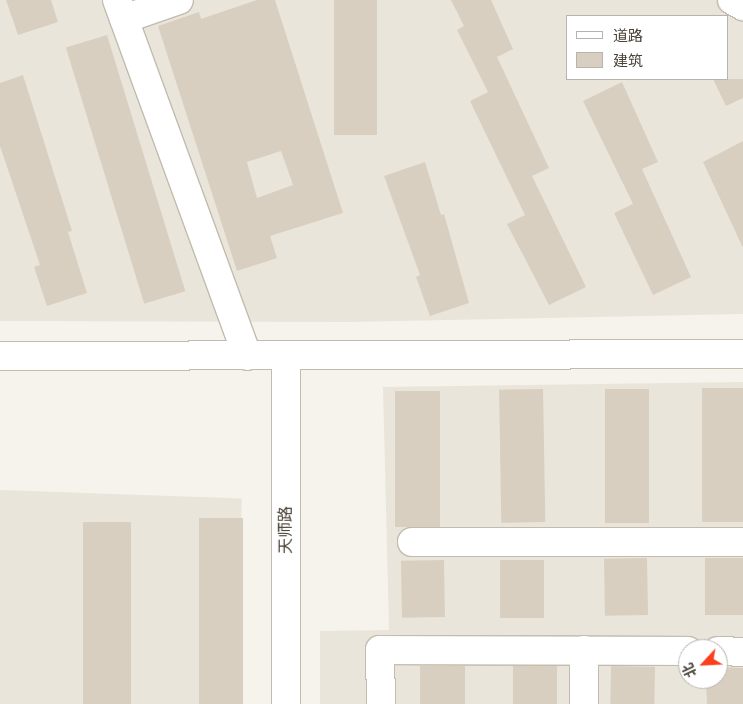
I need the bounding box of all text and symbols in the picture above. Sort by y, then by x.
legend [566,15,728,80]
text: 道路 [613,27,643,45]
text: 建筑 [613,52,643,70]
street label: 天师路 [276,506,296,554]
north arrow [678,639,728,689]
text: 北 [679,660,701,680]

